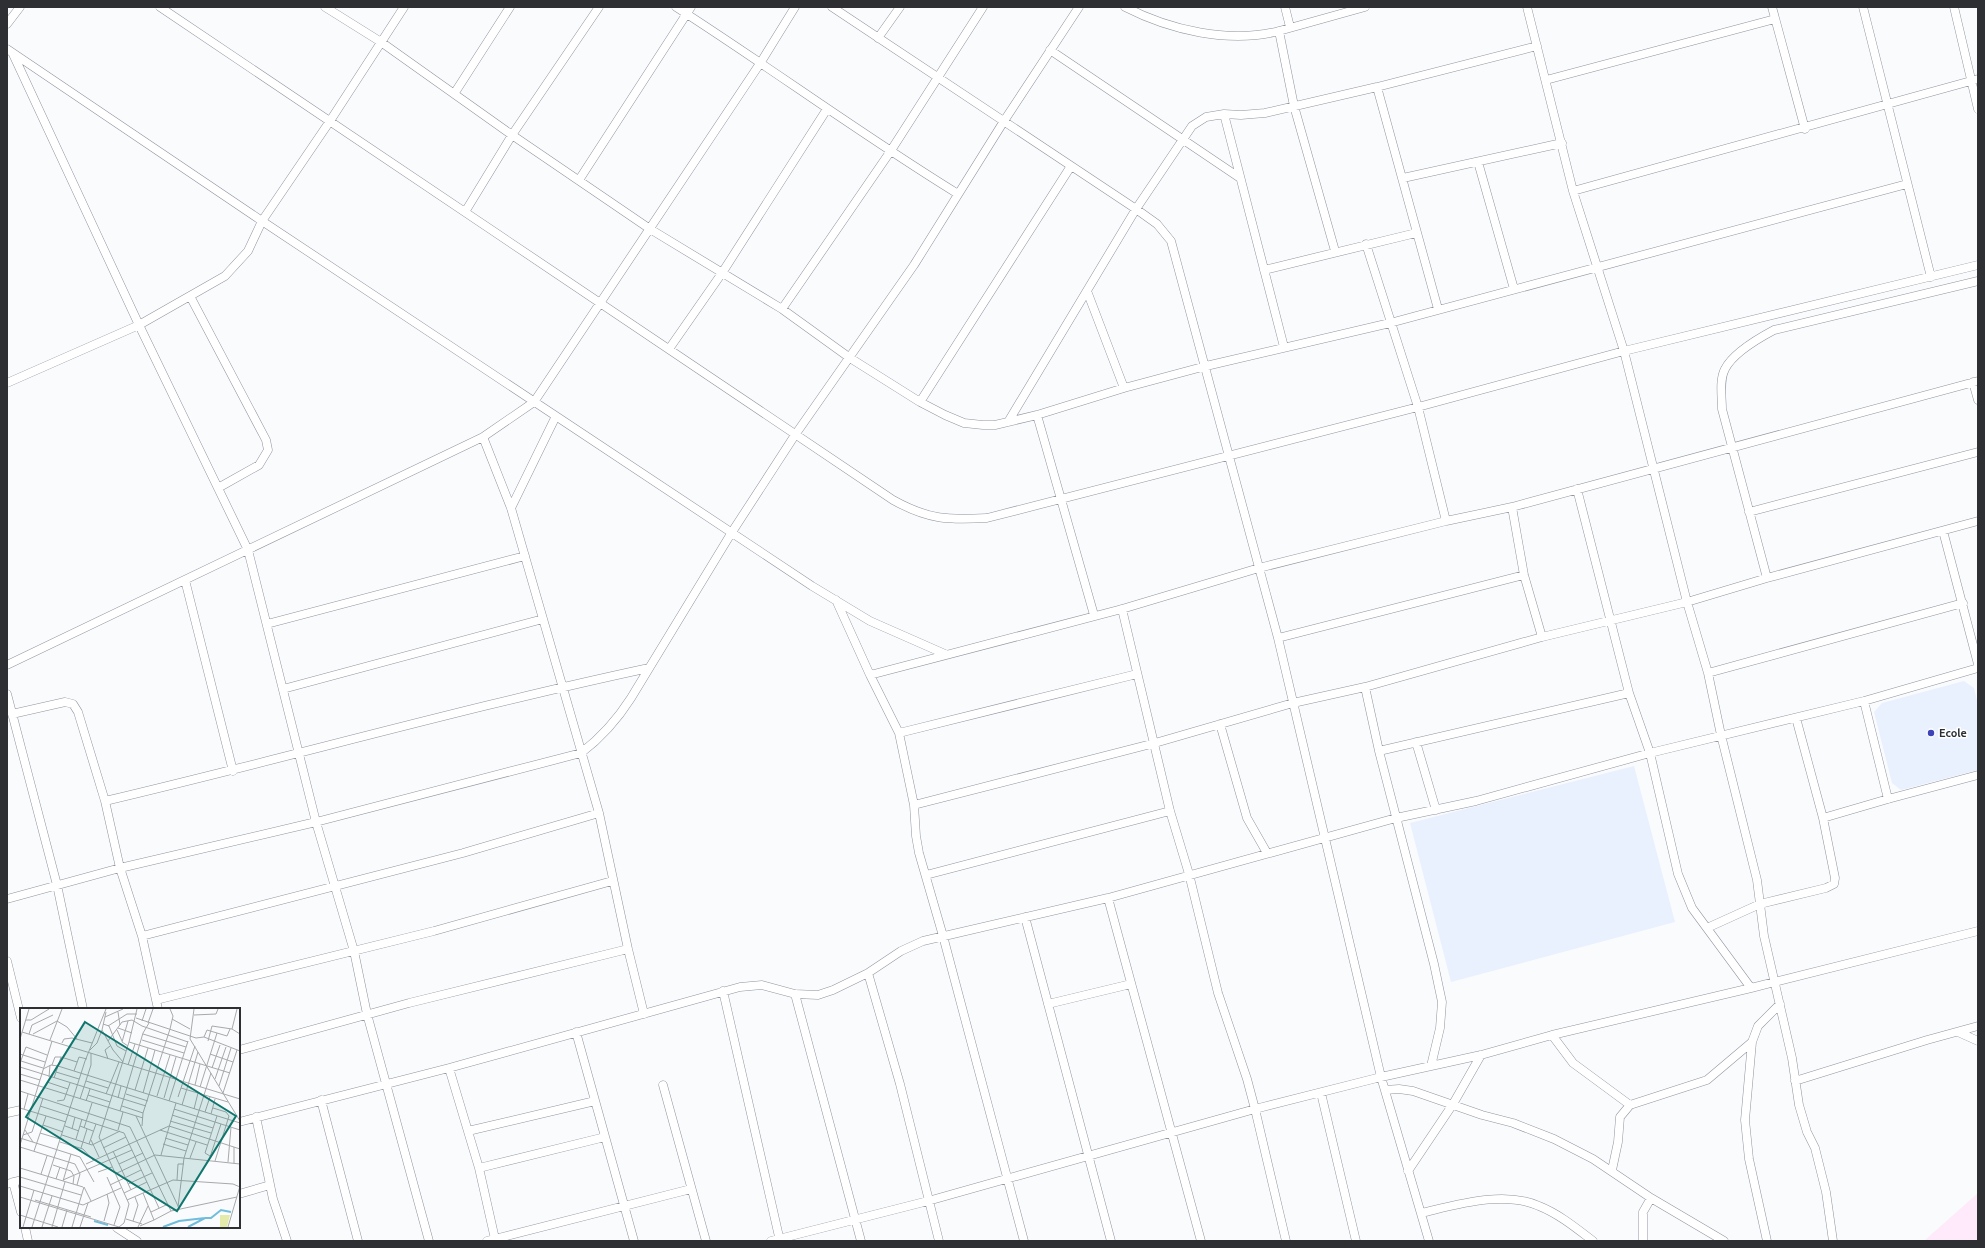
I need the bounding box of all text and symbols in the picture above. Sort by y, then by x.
place label: Ecole [1939,727,1967,739]
marker: Ecole [1926,728,1936,738]
inset map [20,1008,240,1228]

